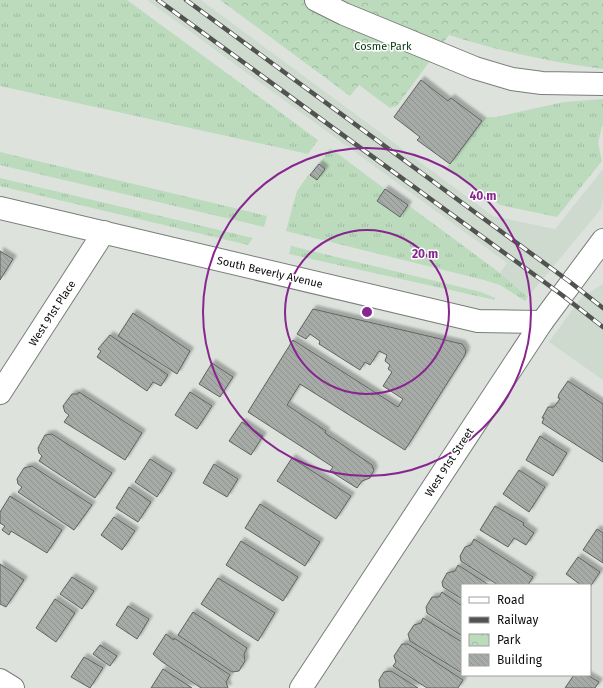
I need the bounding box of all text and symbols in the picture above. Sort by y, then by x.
park label: Cosme Park [354,40,412,53]
text: 40 m [470,189,496,203]
text: 20 m [412,247,438,261]
street label: South Beverly Avenue [216,254,324,291]
street label: West 91st Place [26,278,79,349]
centre of rings [360,305,374,319]
street label: West 91st Street [422,426,476,499]
legend [461,584,591,676]
text: Road [497,593,525,607]
text: Railway [497,613,538,627]
text: Park [497,633,521,647]
text: Building [497,653,543,667]

